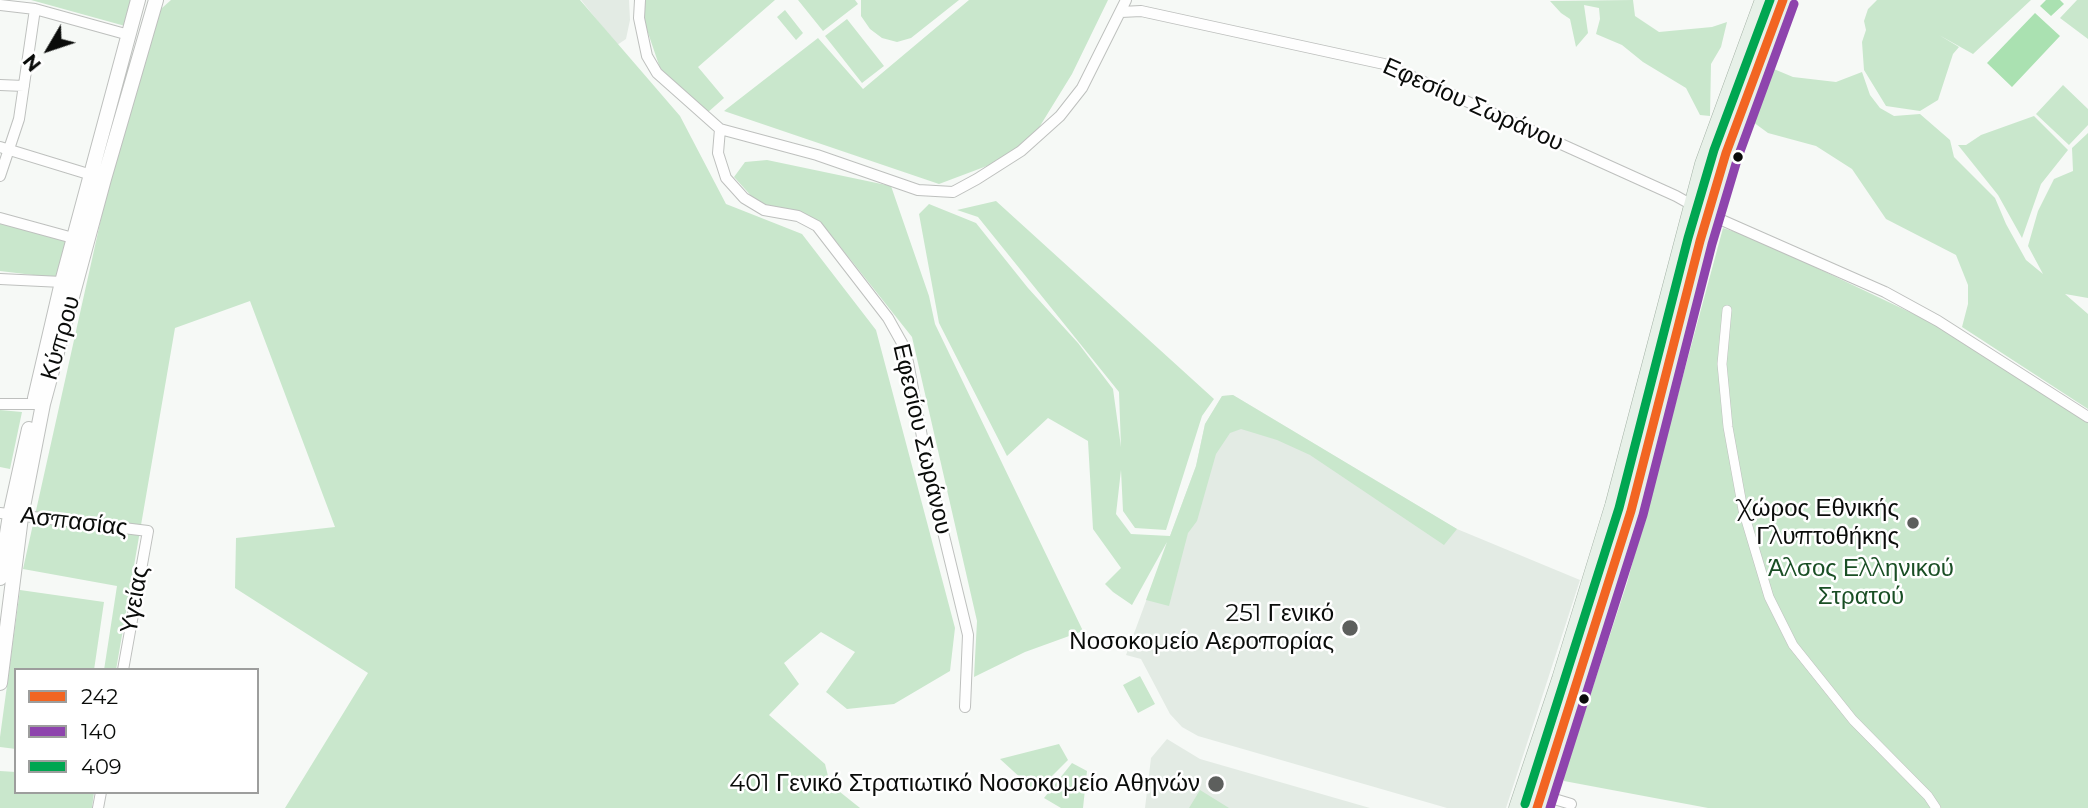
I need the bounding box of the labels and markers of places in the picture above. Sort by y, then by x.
unlabelled marker [1731,150,1745,164]
place label: Χώρος Εθνικής Γλυπτοθήκης [1738,495,1899,551]
marker: Χώρος Εθνικής Γλυπτοθήκης [1905,515,1921,531]
place label: 251 Γενικό Νοσοκομείο Αεροπορίας [1069,600,1334,656]
marker: 251 Γενικό Νοσοκομείο Αεροπορίας [1340,618,1360,638]
unlabelled marker [1577,692,1591,706]
place label: 401 Γενικό Στρατιωτικό Νοσοκομείο Αθηνών [729,770,1200,798]
marker: 401 Γενικό Στρατιωτικό Νοσοκομείο Αθηνών [1206,774,1226,794]

